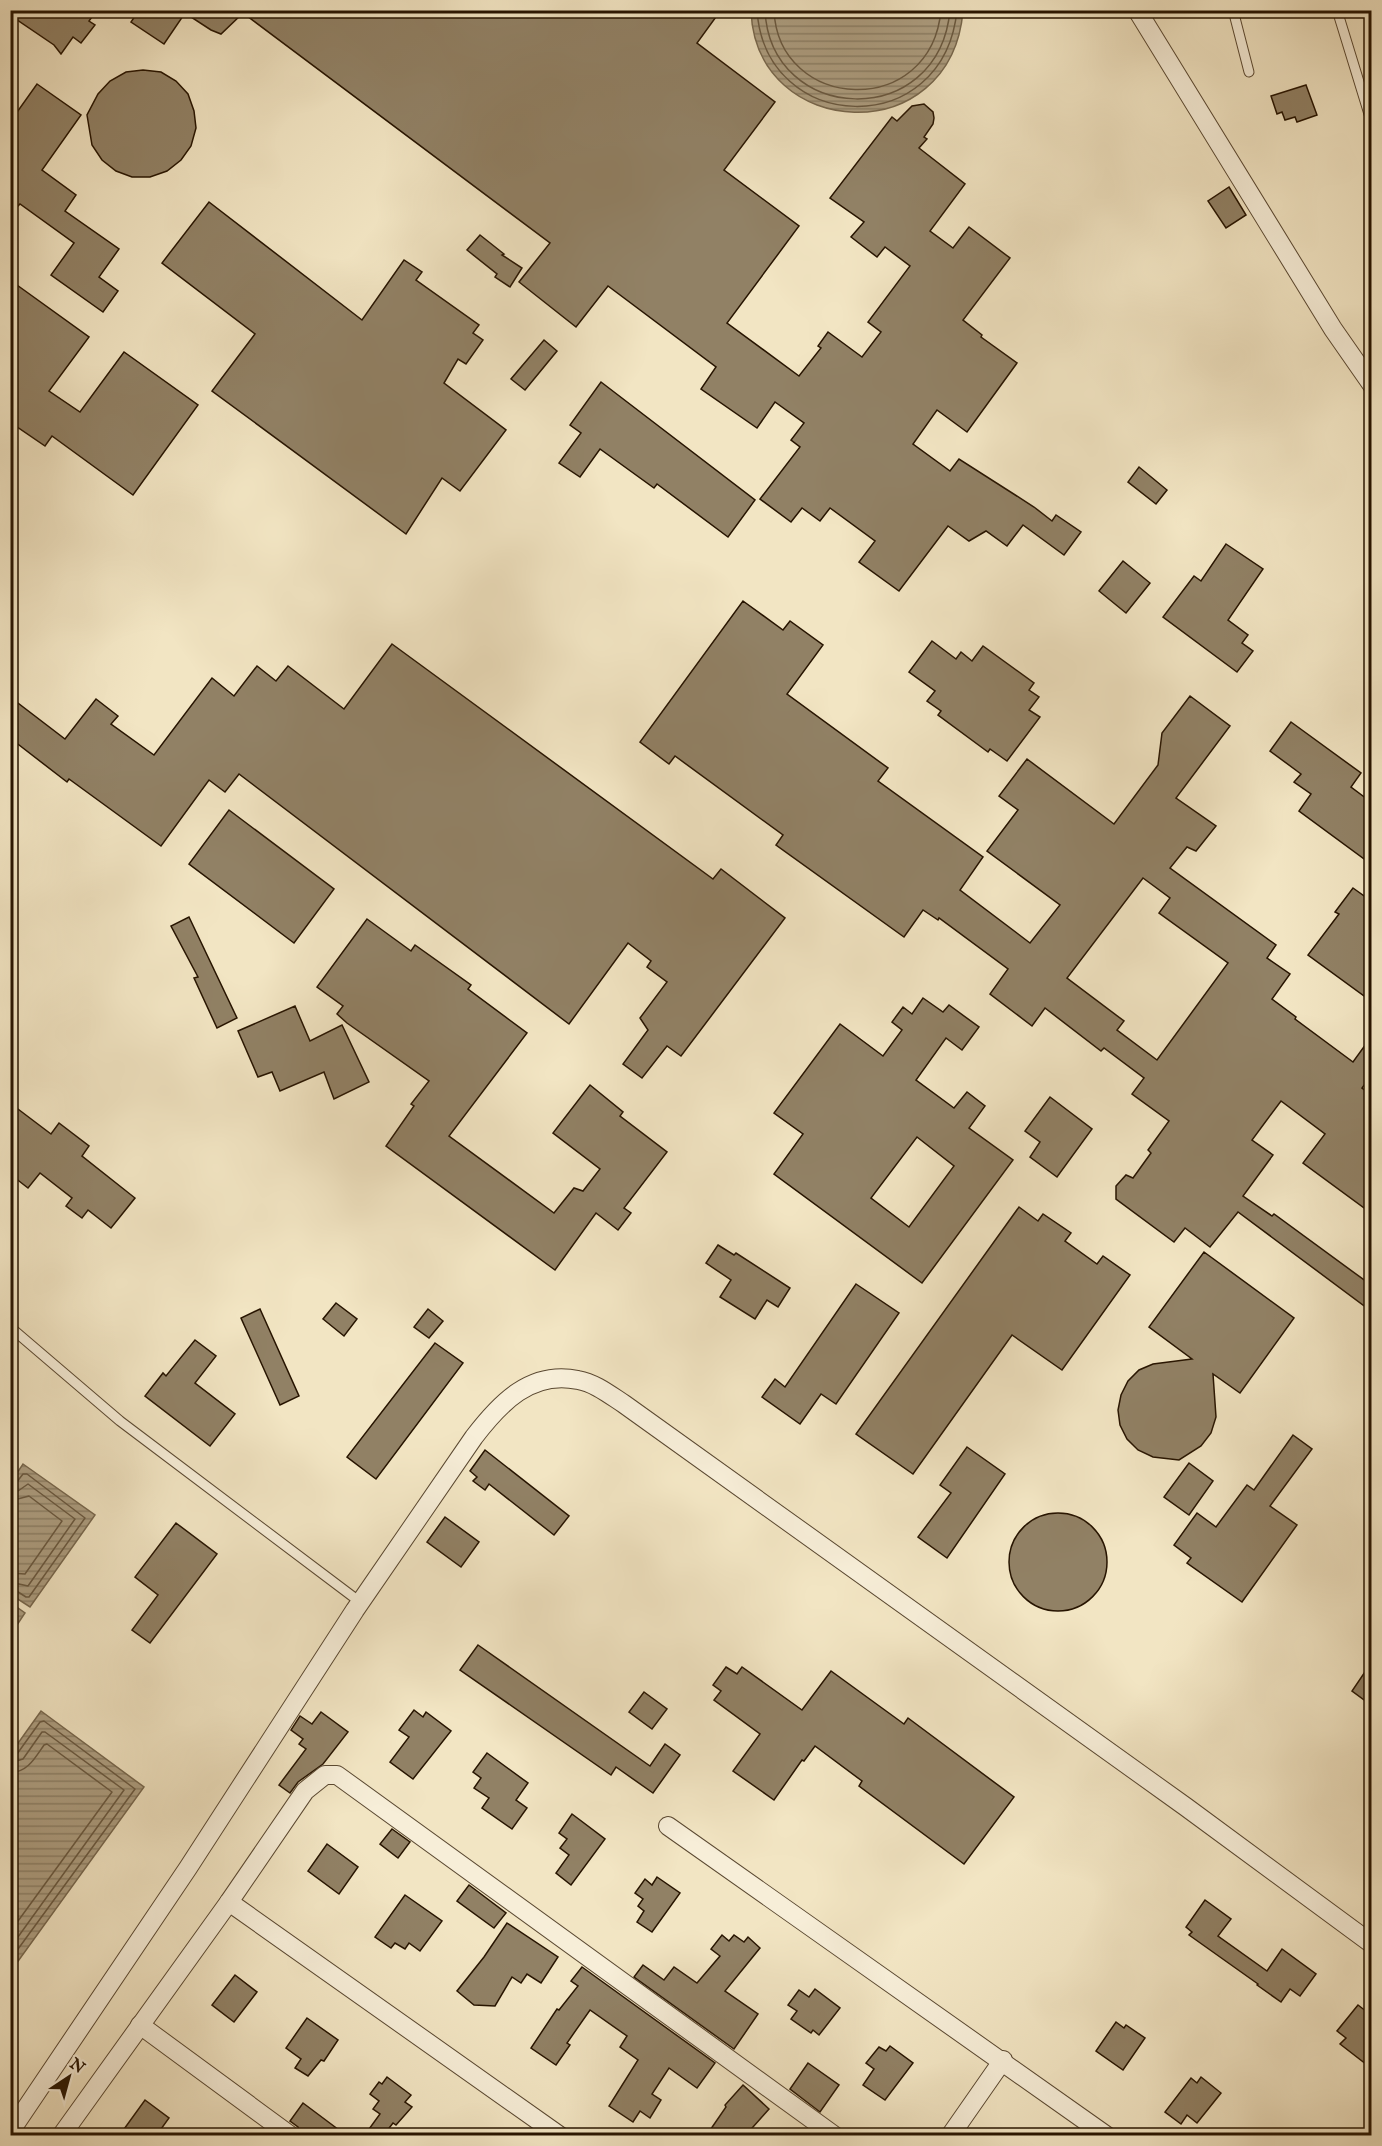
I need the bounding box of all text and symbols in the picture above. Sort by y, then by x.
north arrow [39,2047,99,2107]
text: N [64,2054,88,2079]

